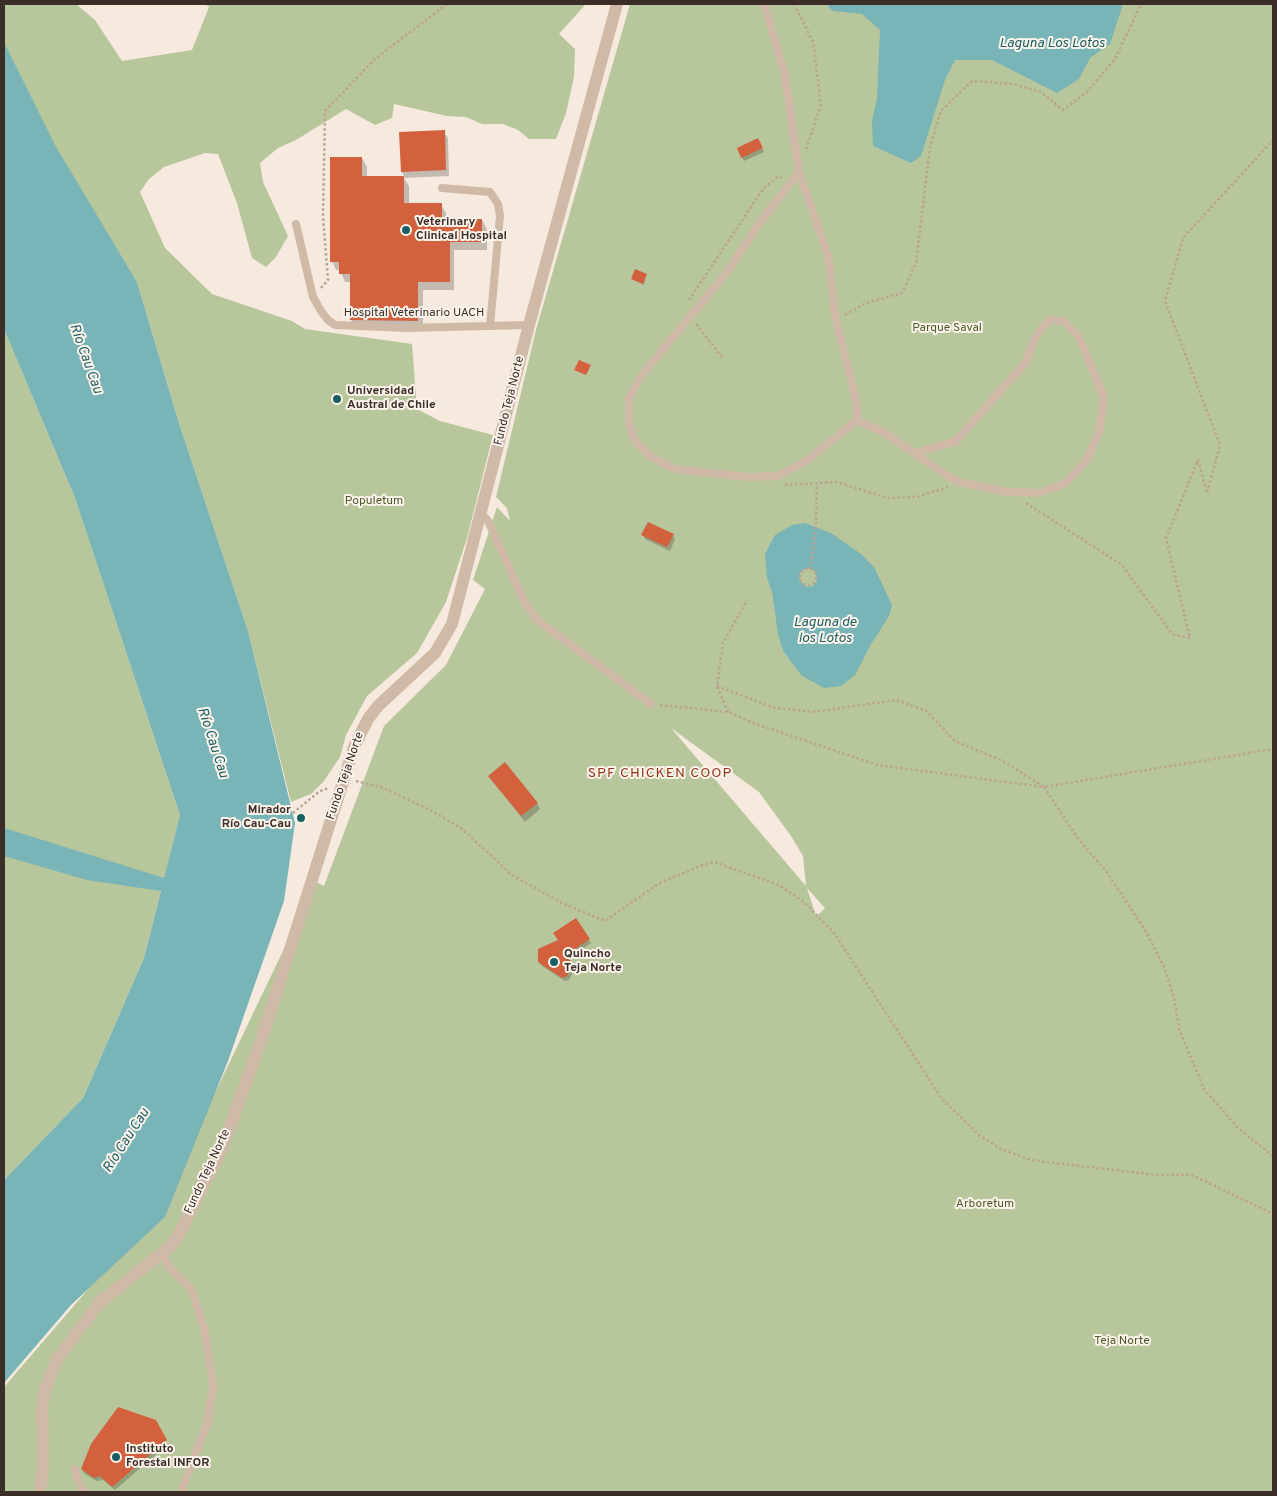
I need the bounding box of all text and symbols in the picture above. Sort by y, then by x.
water label: Laguna Los Lotos [999,36,1105,52]
place label: Veterinary Clinical Hospital [416,216,507,244]
marker: Veterinary Clinical Hospital [400,224,412,236]
street label: Hospital Veterinario UACH [344,307,484,321]
water label: Río Cau Cau [65,322,105,396]
park label: Parque Saval [912,322,982,336]
street label: Fundo Teja Norte [492,355,528,447]
place label: Universidad Austral de Chile [347,385,436,413]
marker: Universidad Austral de Chile [331,393,343,405]
park label: Populetum [345,495,403,509]
water label: Laguna de los Lotos [794,615,856,648]
water label: Río Cau Cau [193,706,231,780]
street label: Fundo Teja Norte [324,730,368,822]
district label: SPF CHICKEN COOP [586,766,734,782]
place label: Mirador Río Cau-Cau [222,804,291,832]
marker: Mirador Río Cau-Cau [295,812,307,824]
place label: Quincho Teja Norte [564,948,622,976]
marker: Quincho Teja Norte [548,956,560,968]
water label: Río Cau Cau [100,1106,154,1176]
street label: Fundo Teja Norte [182,1127,234,1217]
park label: Arboretum [956,1198,1014,1212]
park label: Teja Norte [1094,1335,1150,1349]
place label: Instituto Forestal INFOR [126,1443,209,1471]
marker: Instituto Forestal INFOR [110,1451,122,1463]

